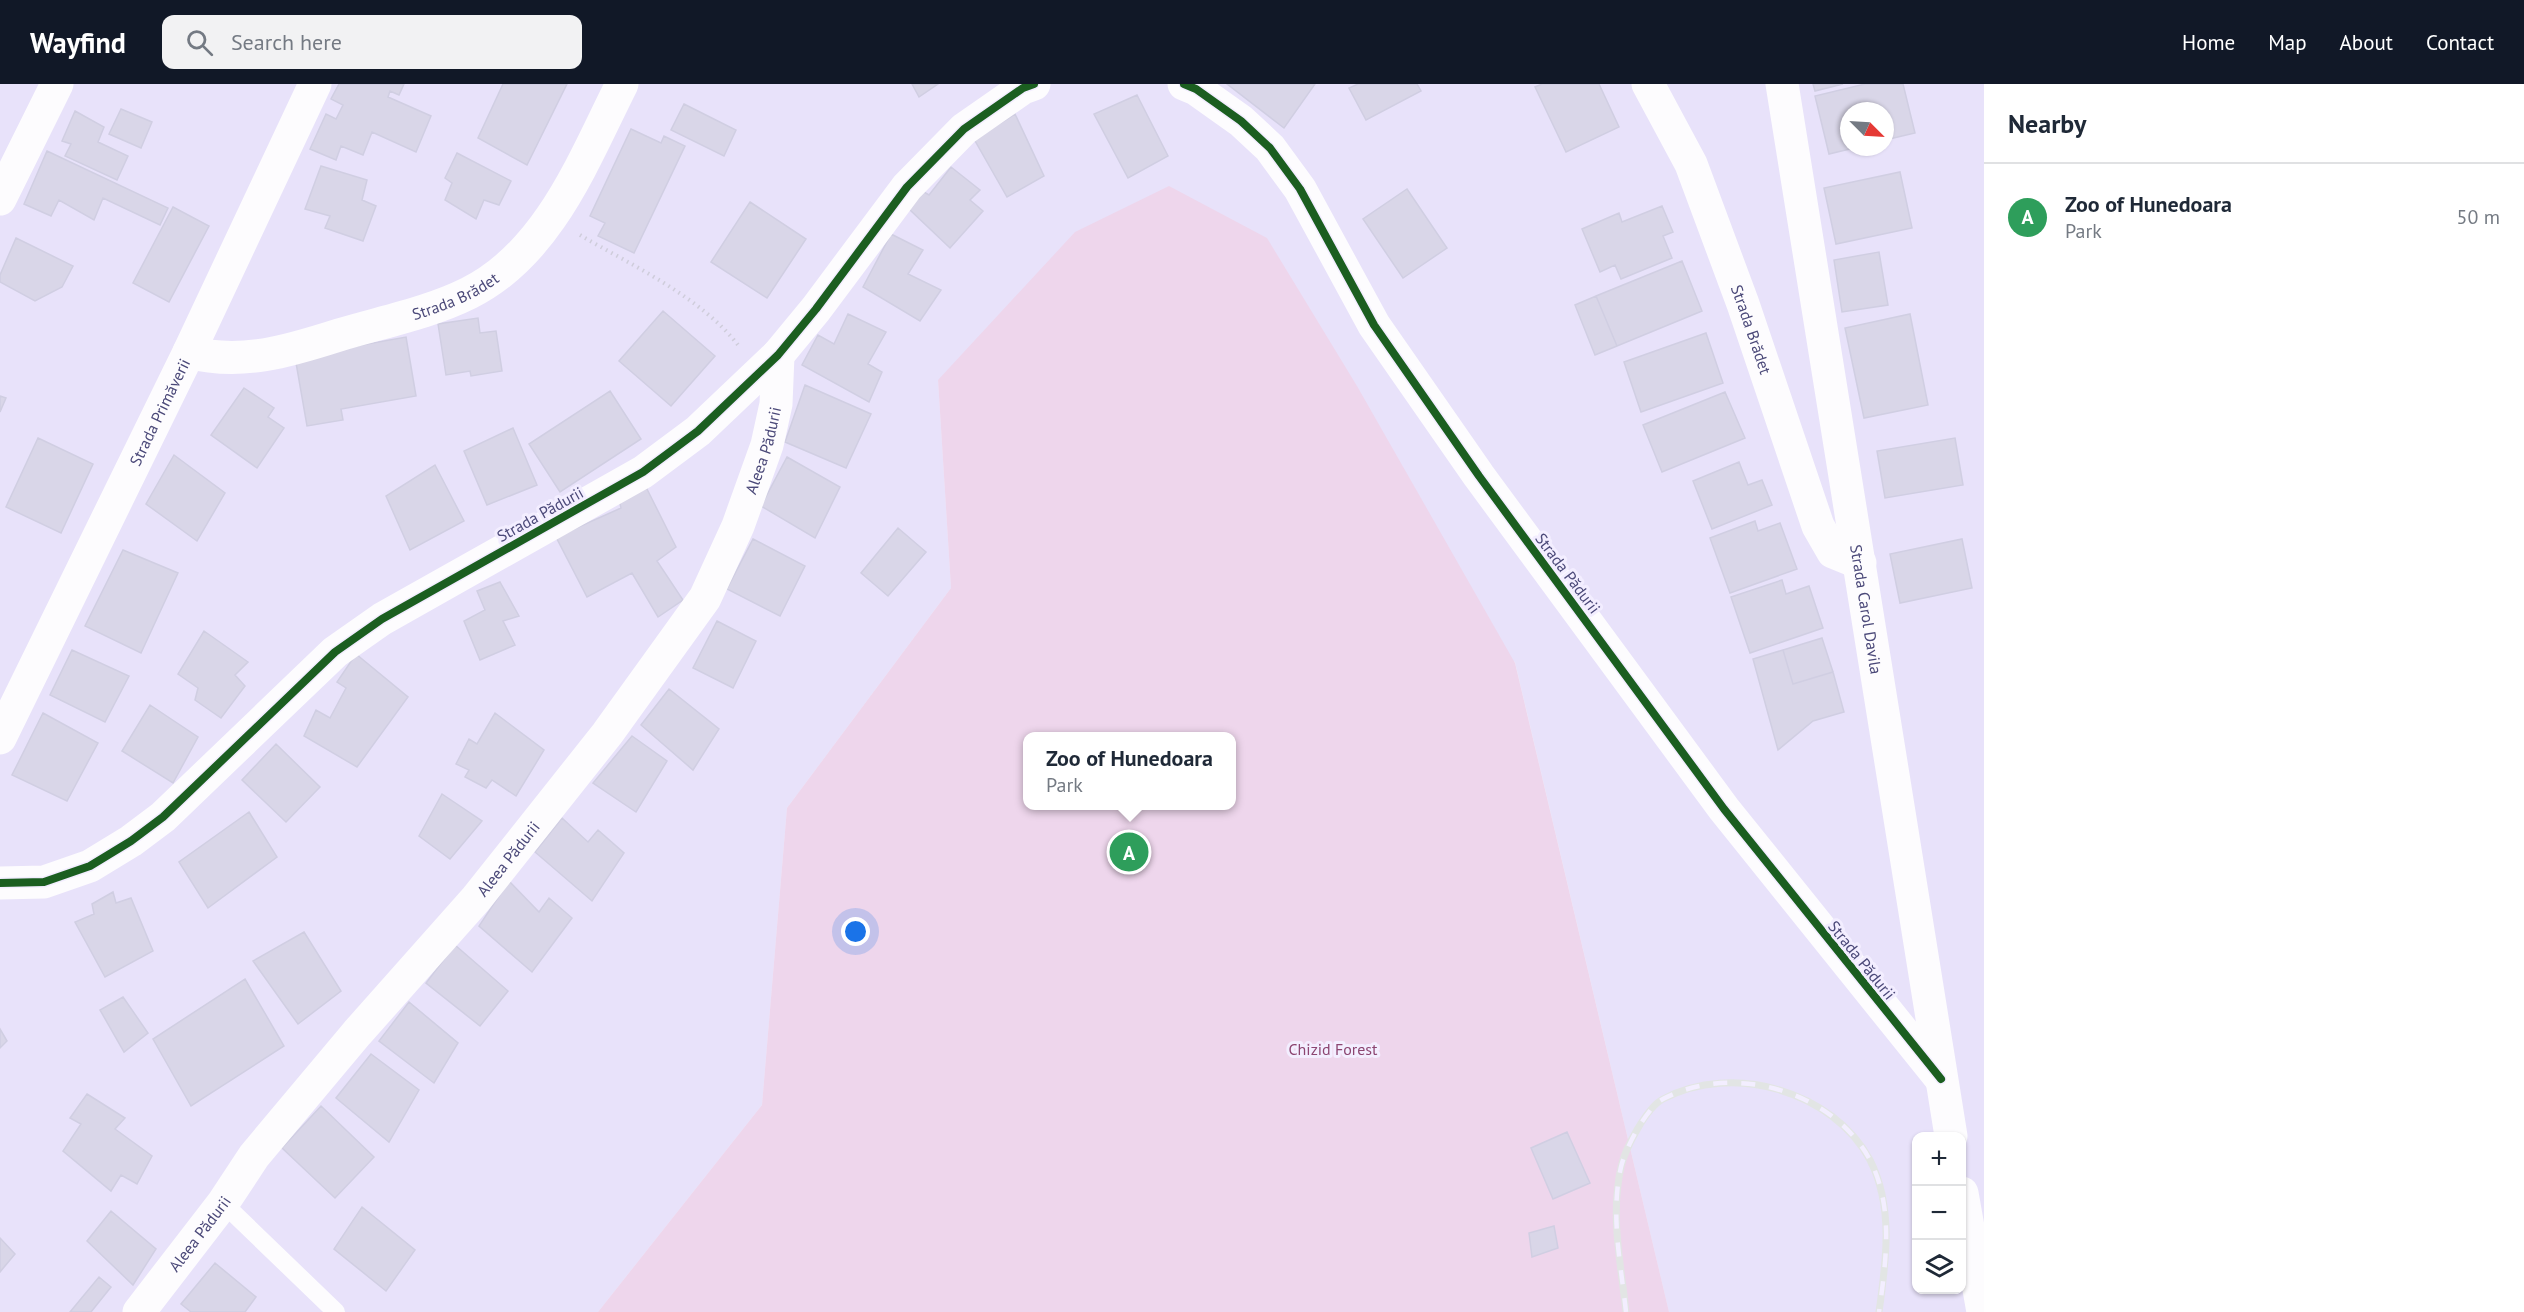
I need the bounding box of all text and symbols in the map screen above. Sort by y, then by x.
search box [162,15,582,69]
text: Wayfind [30,24,126,61]
icon: search [183,26,216,59]
text: Search here [231,28,342,56]
text: Home [2182,29,2235,56]
text: Map [2268,29,2307,56]
text: About [2340,29,2393,56]
text: Contact [2426,29,2494,56]
north arrow [1840,102,1894,156]
text: Nearby [2008,107,2086,140]
text: Zoo of Hunedoara [2065,190,2232,218]
text: A [2021,204,2034,230]
text: 50 m [2457,204,2500,230]
text: Park [2065,218,2102,244]
street label: Strada Brădet [410,268,503,324]
street label: Strada Brădet [1727,282,1776,377]
street label: Strada Primăverii [125,355,194,469]
street label: Aleea Pădurii [740,405,785,496]
street label: Strada Pădurii [493,482,587,546]
street label: Strada Pădurii [1531,529,1605,617]
street label: Strada Carol Davila [1846,543,1887,676]
popup [1023,732,1236,810]
text: Zoo of Hunedoara [1046,744,1213,772]
text: Park [1046,772,1083,798]
street label: Aleea Pădurii [472,817,544,900]
pin: A [1110,830,1148,874]
your location [841,917,870,946]
street label: Strada Pădurii [1824,917,1900,1003]
park label: Chizid Forest [1288,1039,1378,1059]
map controls [1912,1132,1966,1294]
button: + [1912,1132,1966,1186]
button: − [1912,1186,1966,1240]
street label: Aleea Pădurii [164,1192,235,1275]
button: layers [1912,1240,1966,1294]

